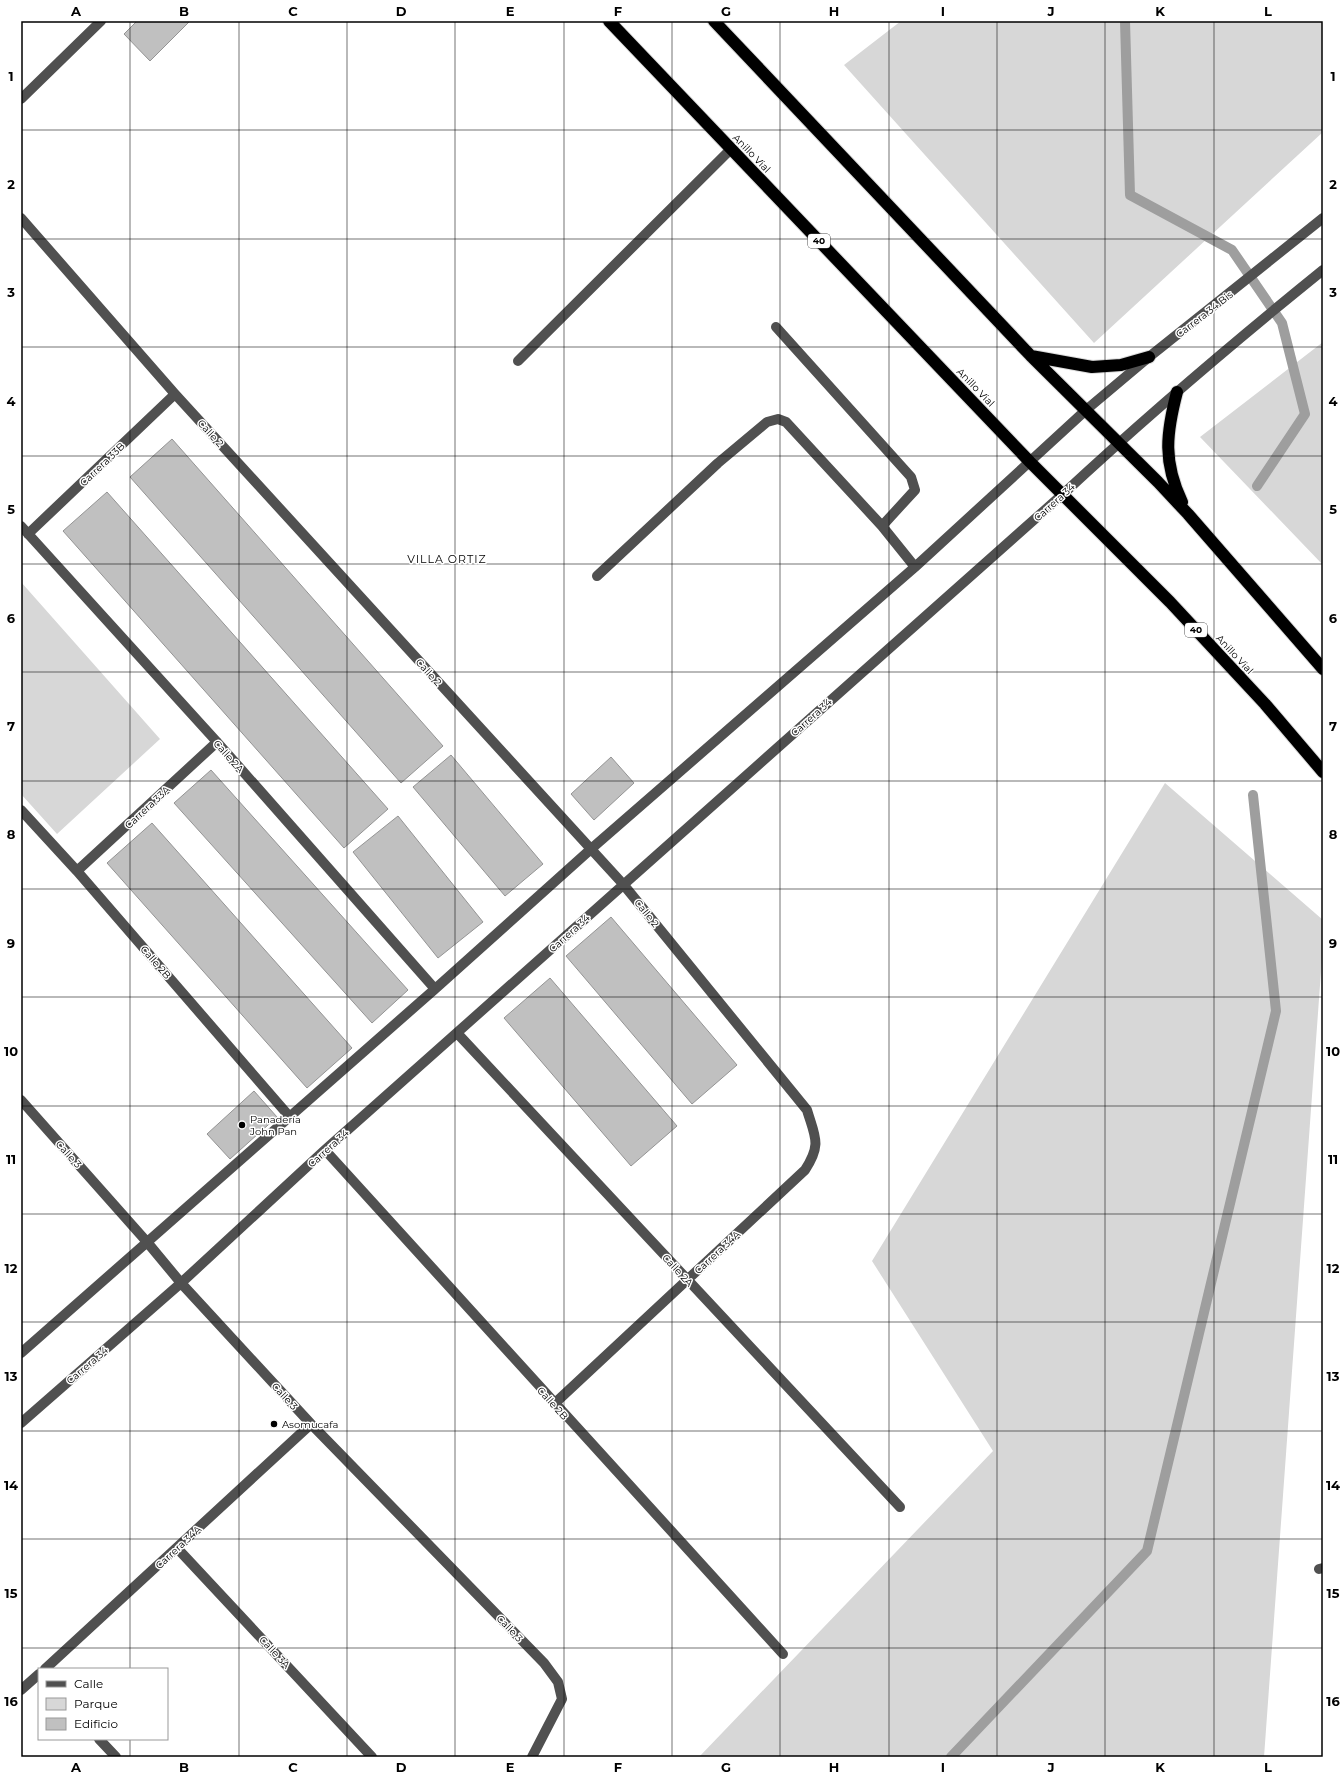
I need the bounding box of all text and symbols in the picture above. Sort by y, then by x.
text: A [70,3,82,19]
text: B [179,3,189,19]
text: C [288,3,298,19]
text: D [396,3,407,19]
text: E [506,3,515,19]
text: F [614,3,622,19]
text: G [721,3,731,19]
text: H [829,3,839,19]
text: I [941,3,945,19]
text: J [1046,3,1055,19]
text: K [1155,3,1165,19]
text: L [1264,3,1272,19]
text: 1 [8,68,14,84]
text: 1 [1330,68,1336,84]
street label: Anillo Vial [730,131,773,175]
text: 2 [7,176,15,192]
text: 2 [1329,176,1337,192]
road number: 40 [808,234,830,248]
text: 3 [6,284,15,300]
text: 3 [1328,284,1337,300]
street label: Carrera 34 Bis [1173,288,1236,341]
street label: Anillo Vial [954,365,997,409]
text: 4 [7,393,16,409]
text: 4 [1329,393,1338,409]
street label: Calle 2 [195,417,227,450]
street label: Carrera 33B [77,440,128,489]
street label: Carrera 34 [1031,480,1078,524]
text: 5 [7,501,15,517]
text: 5 [1329,501,1337,517]
district label: VILLA ORTIZ [407,552,487,566]
text: 6 [7,610,16,626]
text: 6 [1329,610,1338,626]
road number: 40 [1185,623,1207,637]
street label: Anillo Vial [1213,632,1256,677]
street label: Calle 2 [413,656,445,689]
street label: Carrera 34 [788,695,835,739]
text: 7 [7,718,15,734]
text: 7 [1329,718,1337,734]
street label: Calle 2A [210,737,247,776]
street label: Carrera 33A [122,783,173,832]
text: 8 [7,826,16,842]
text: 8 [1329,826,1338,842]
street label: Calle 2 [631,897,662,930]
street label: Carrera 34 [546,911,593,955]
text: 9 [7,935,15,951]
text: 9 [1329,935,1337,951]
street label: Calle 2B [138,943,174,982]
text: 10 [4,1043,18,1059]
text: 10 [1326,1043,1340,1059]
place label: Panadería John Pan [249,1113,301,1138]
marker: Panadería John Pan [237,1120,247,1130]
street label: Carrera 34 [305,1126,352,1170]
street label: Calle 3 [53,1138,85,1171]
text: 11 [6,1151,16,1167]
text: 11 [1328,1151,1338,1167]
street label: Carrera 34A [692,1227,744,1277]
street label: Calle 2A [659,1251,697,1290]
text: 12 [5,1260,18,1276]
text: 12 [1327,1260,1340,1276]
street label: Carrera 34 [64,1343,111,1387]
text: 13 [5,1368,18,1384]
text: 13 [1327,1368,1340,1384]
street label: Calle 3 [269,1380,301,1413]
street label: Calle 2B [534,1384,571,1423]
place label: Asomucafa [282,1418,338,1431]
marker: Asomucafa [269,1419,279,1429]
text: 14 [4,1477,18,1493]
text: 14 [1326,1477,1340,1493]
street label: Carrera 34A [153,1522,205,1572]
text: 15 [5,1585,18,1601]
text: 15 [1327,1585,1340,1601]
street label: Calle 3 [494,1612,526,1645]
street label: Calle 3A [256,1633,294,1672]
legend [38,1668,168,1740]
text: Calle [74,1676,103,1691]
text: 16 [4,1693,18,1709]
text: 16 [1326,1693,1340,1709]
text: Parque [74,1696,118,1711]
text: Edificio [74,1716,118,1731]
text: A [70,1759,82,1775]
text: B [179,1759,189,1775]
text: C [288,1759,298,1775]
text: D [396,1759,407,1775]
text: E [506,1759,515,1775]
text: F [614,1759,622,1775]
text: G [721,1759,731,1775]
text: H [829,1759,839,1775]
text: I [941,1759,945,1775]
text: J [1046,1759,1055,1775]
text: K [1155,1759,1165,1775]
text: L [1264,1759,1272,1775]

